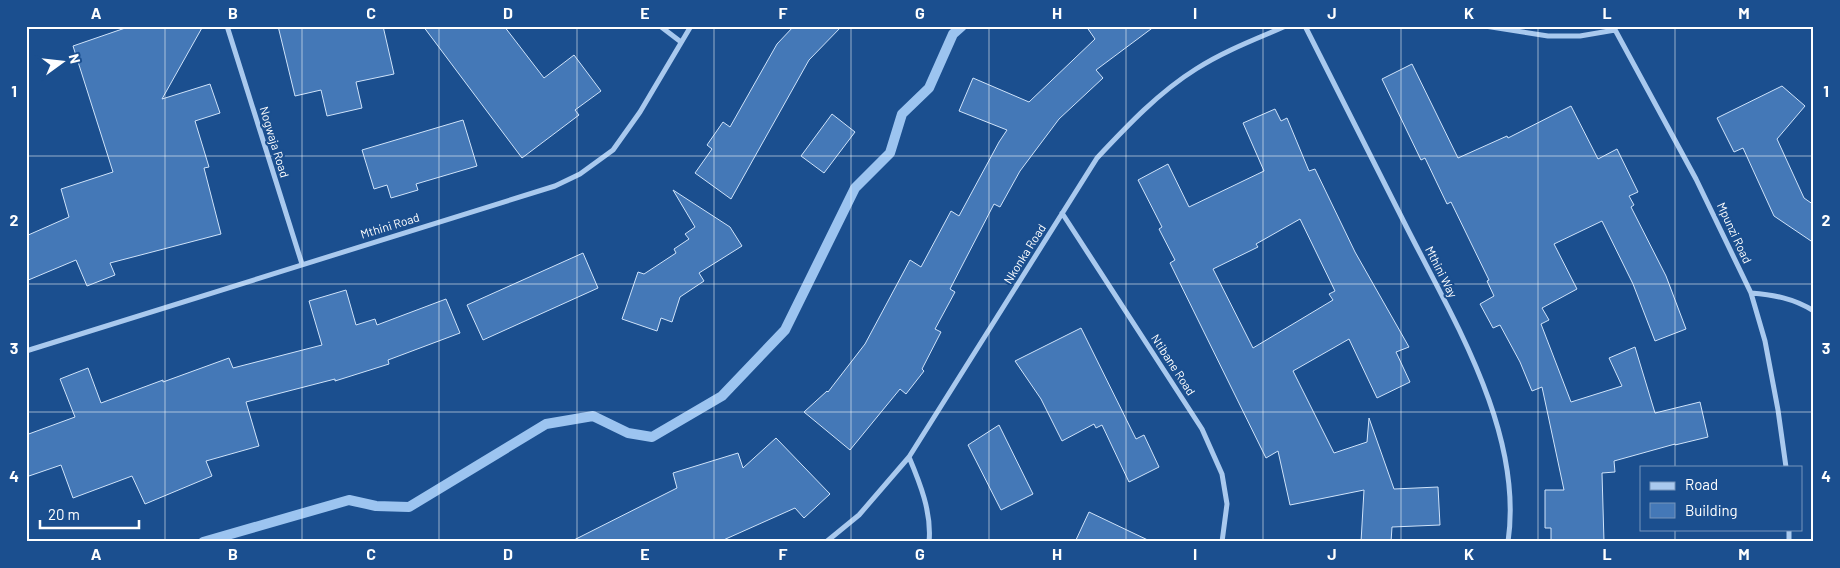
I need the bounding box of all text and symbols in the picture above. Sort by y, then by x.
text: A [91,3,102,22]
text: B [228,3,238,22]
text: C [366,3,376,22]
text: D [503,3,513,22]
text: E [640,3,650,22]
text: F [779,3,788,22]
text: G [915,3,925,22]
text: H [1052,3,1062,22]
text: I [1193,3,1197,22]
text: J [1327,3,1337,22]
text: K [1464,3,1474,22]
text: L [1602,3,1612,22]
text: M [1738,3,1750,22]
north arrow [38,38,88,88]
text: N [66,52,84,65]
text: 1 [11,81,17,100]
text: 1 [1823,81,1829,100]
street label: Nogwaja Road [257,104,292,179]
street label: Mpunzi Road [1715,200,1755,265]
street label: Mthini Road [359,209,421,241]
text: 2 [10,210,19,229]
text: 2 [1822,210,1831,229]
street label: Nkonka Road [1000,221,1048,286]
street label: Mthini Way [1423,243,1461,300]
street label: Ntibane Road [1149,331,1199,398]
text: 3 [10,338,18,357]
text: 3 [1822,338,1830,357]
text: 4 [9,466,19,485]
legend [1640,466,1802,530]
text: 4 [1821,466,1831,485]
text: Road [1685,475,1718,493]
scale bar [40,498,139,530]
text: Building [1685,501,1738,519]
text: 20 m [48,505,80,523]
text: A [91,544,102,563]
text: B [228,544,238,563]
text: C [366,544,376,563]
text: D [503,544,513,563]
text: E [640,544,650,563]
text: F [779,544,788,563]
text: G [915,544,925,563]
text: H [1052,544,1062,563]
text: I [1193,544,1197,563]
text: J [1327,544,1337,563]
text: K [1464,544,1474,563]
text: L [1602,544,1612,563]
text: M [1738,544,1750,563]

